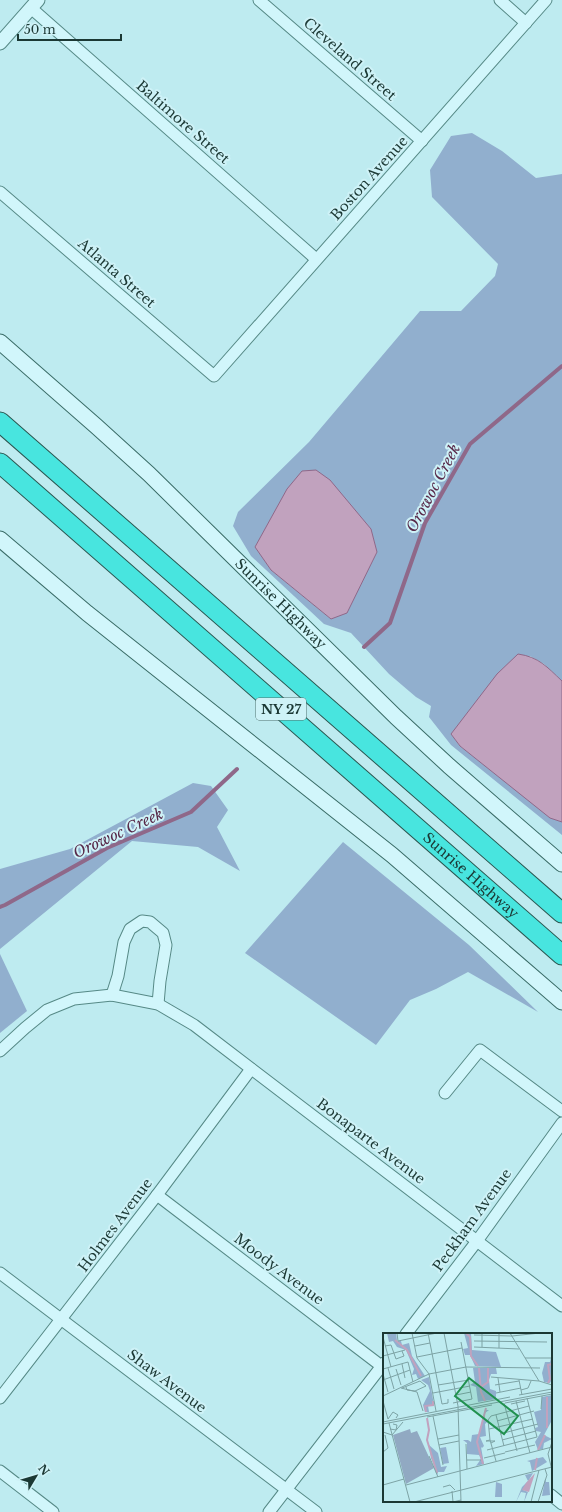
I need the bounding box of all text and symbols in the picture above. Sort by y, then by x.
street label: Cleveland Street [300,14,401,105]
scale bar [18,16,121,42]
text: 50 m [24,22,56,37]
street label: Baltimore Street [133,77,234,168]
street label: Boston Avenue [326,132,412,224]
street label: Atlanta Street [74,234,160,312]
water label: Orowoc Creek [402,441,464,535]
street label: Sunrise Highway [231,555,331,653]
road number: NY 27 [256,698,306,720]
water label: Orowoc Creek [70,804,166,862]
street label: Sunrise Highway [419,828,523,922]
street label: Bonaparte Avenue [313,1094,429,1188]
street label: Peckham Avenue [429,1165,515,1275]
street label: Holmes Avenue [74,1175,156,1275]
street label: Moody Avenue [231,1229,327,1309]
inset map [383,1333,552,1502]
street label: Shaw Avenue [124,1345,210,1417]
north arrow [16,1456,56,1496]
text: N [35,1461,53,1479]

